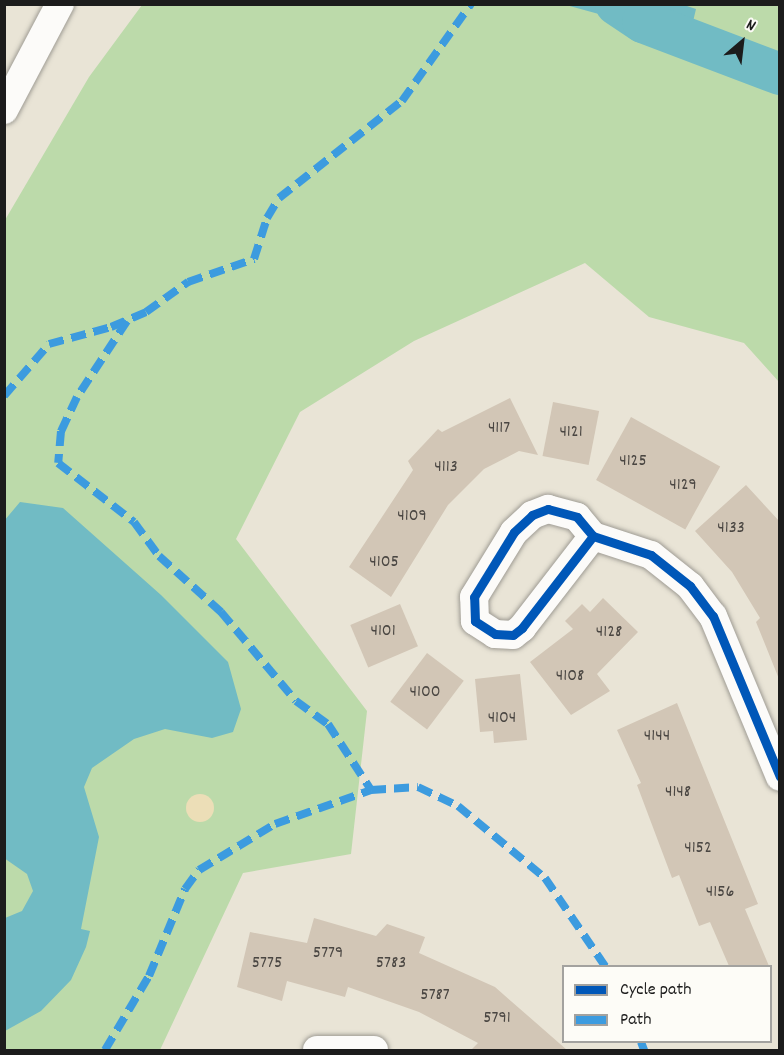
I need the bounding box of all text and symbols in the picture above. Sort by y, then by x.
north arrow [712,12,772,72]
text: N [742,14,760,38]
house number: 4117 [488,418,510,440]
house number: 4121 [559,422,583,444]
house number: 4125 [619,451,647,473]
house number: 4113 [434,457,458,479]
house number: 4129 [669,475,697,497]
house number: 4109 [397,506,427,528]
house number: 4133 [717,518,745,540]
house number: 4105 [369,552,399,574]
house number: 4101 [370,621,396,643]
house number: 4128 [596,622,622,644]
house number: 4108 [556,666,584,688]
house number: 4100 [409,682,441,704]
house number: 4104 [488,708,516,730]
house number: 4144 [644,726,670,748]
house number: 4148 [665,782,691,804]
house number: 4152 [684,838,712,860]
house number: 4156 [706,882,734,904]
house number: 5779 [313,943,343,965]
house number: 5775 [252,953,282,975]
house number: 5783 [376,953,406,975]
legend [562,965,772,1043]
text: Cycle path [620,978,691,1003]
house number: 5787 [420,985,450,1007]
house number: 5791 [483,1008,511,1030]
text: Path [620,1008,652,1033]

